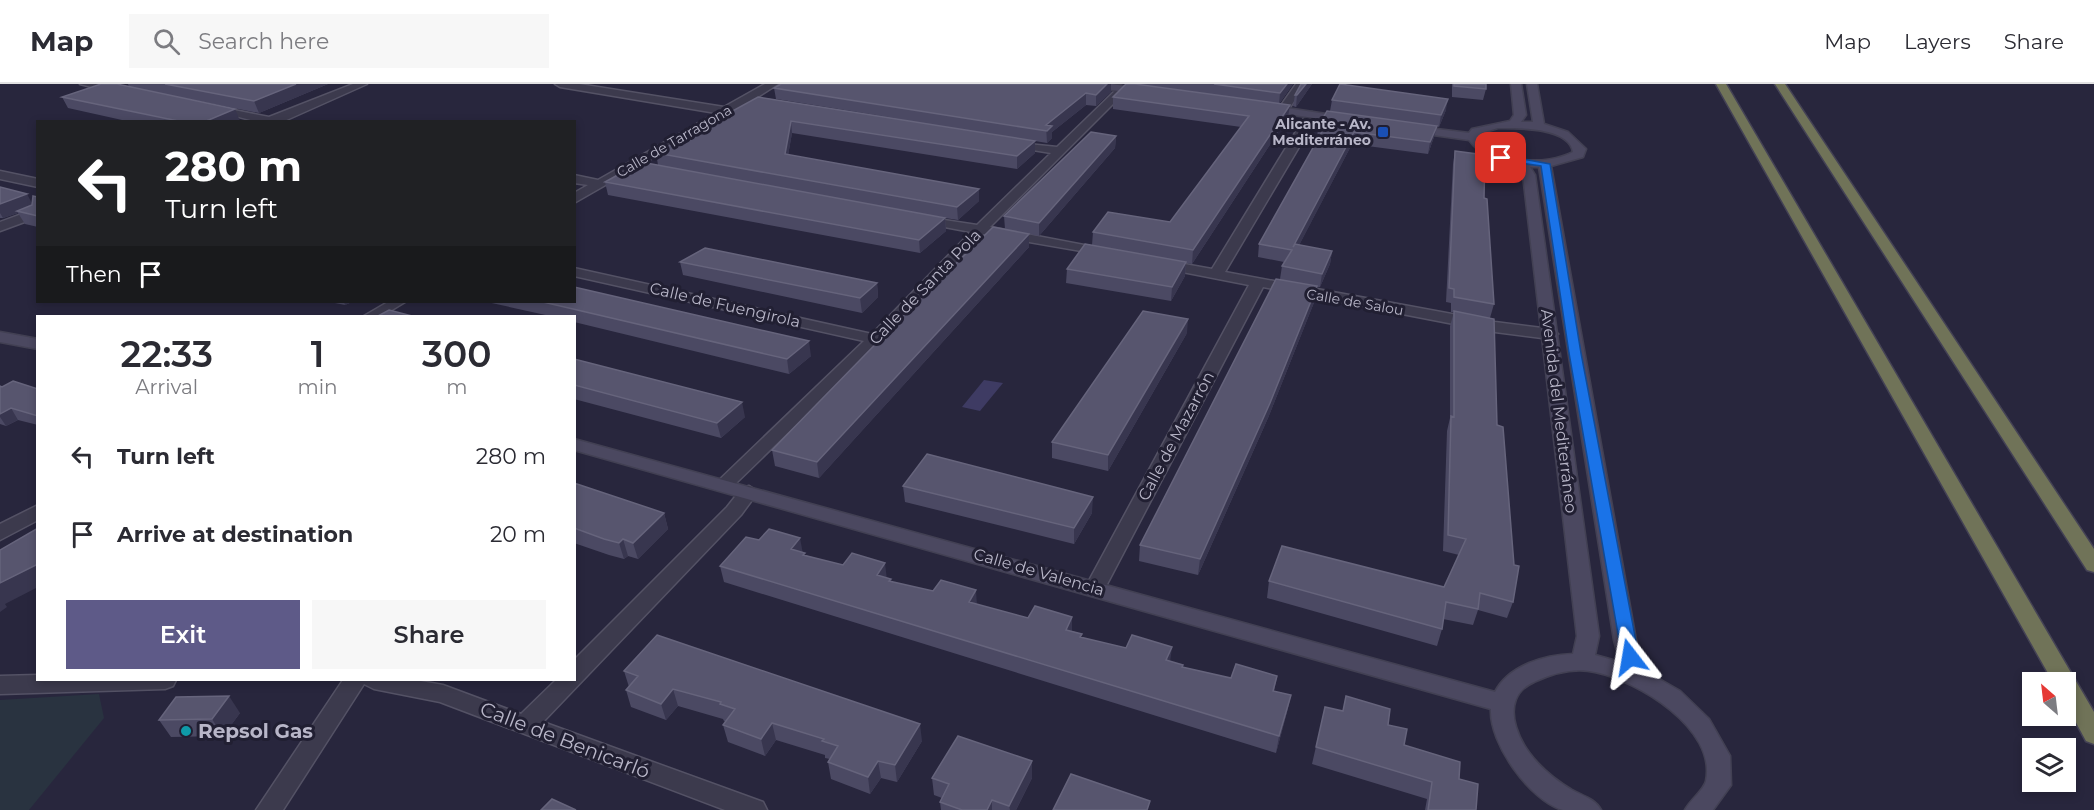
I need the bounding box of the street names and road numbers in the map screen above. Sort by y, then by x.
street label: Calle de Tarragona [613,101,735,181]
street label: Calle de Santa Pola [865,225,985,349]
street label: Calle de Fuengirola [648,278,802,332]
street label: Calle de Salou [1305,285,1405,319]
street label: Avenida del Mediterráneo [1537,308,1581,514]
street label: Calle de Mazarrón [1134,368,1218,504]
street label: Calle de Valencia [972,544,1106,600]
street label: Calle de Benicarló [477,697,653,783]

